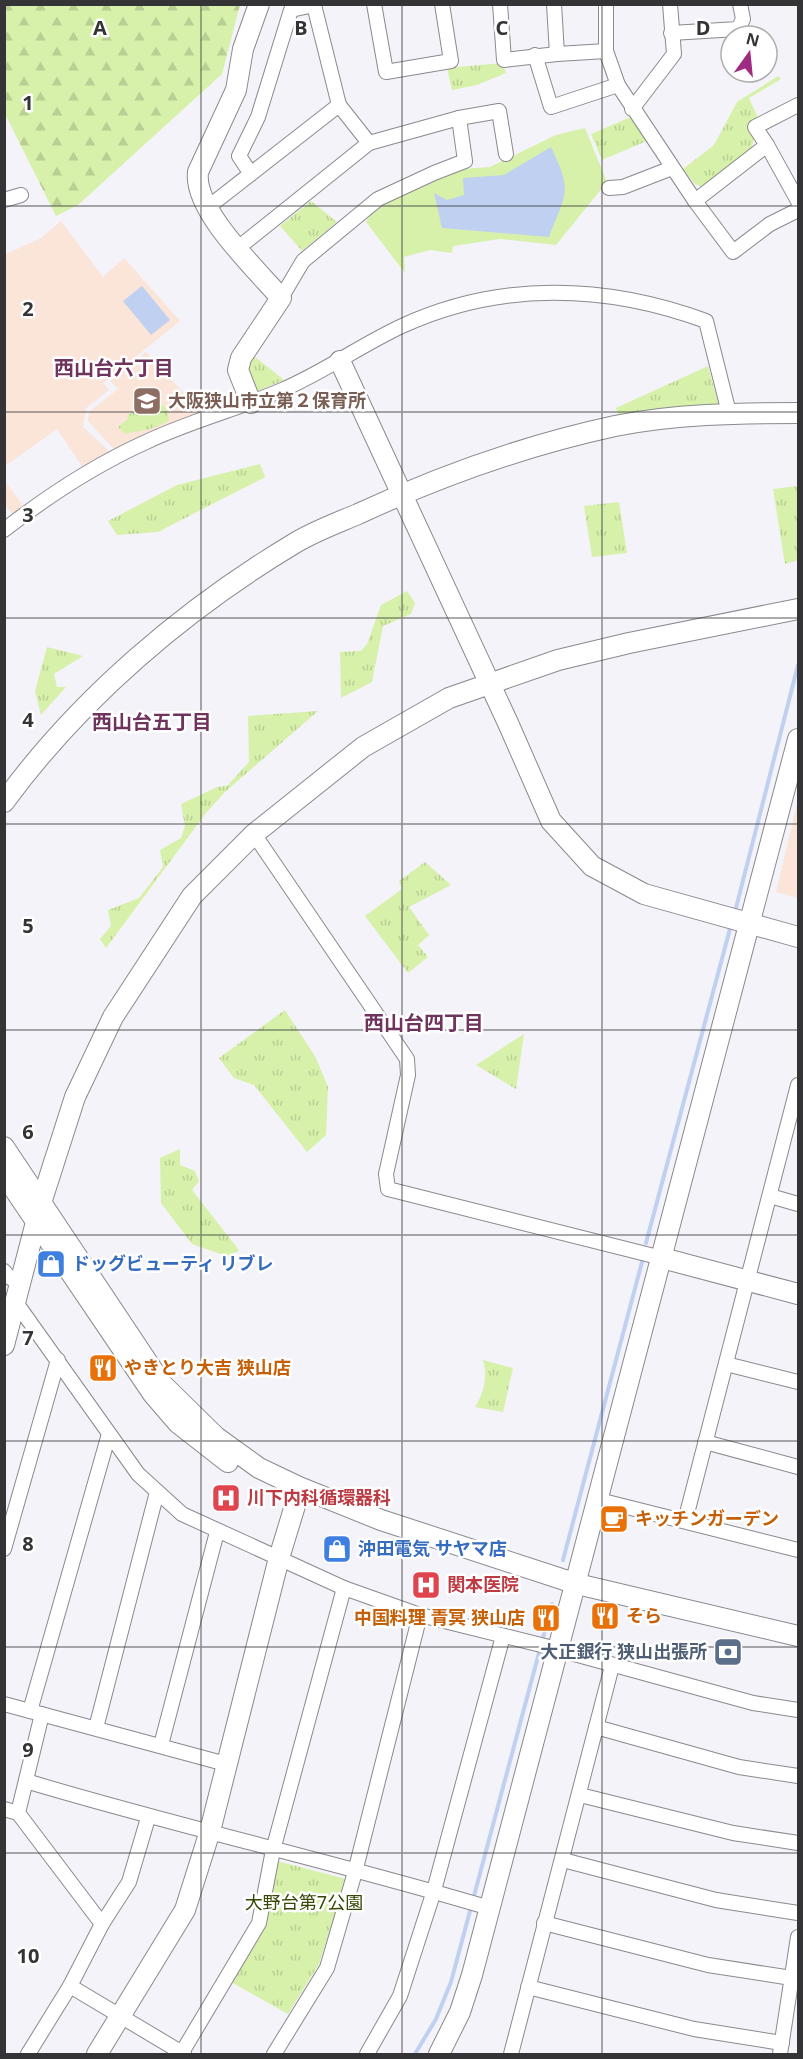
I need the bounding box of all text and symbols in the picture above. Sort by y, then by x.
text: A [93,14,107,41]
text: B [294,14,308,41]
text: C [496,14,509,41]
text: D [696,14,710,41]
north arrow [719,24,779,84]
text: N [744,27,762,52]
text: 1 [22,89,34,116]
text: 2 [22,295,34,322]
district label: 西山台六丁目 [54,354,174,381]
school or university icon: 大阪狭山市立第２保育所 [131,385,163,417]
place label: 大阪狭山市立第２保育所 [168,388,366,412]
text: 3 [22,501,34,528]
text: 4 [22,706,34,733]
district label: 西山台五丁目 [92,708,212,735]
text: 5 [22,912,34,939]
district label: 西山台四丁目 [364,1009,484,1036]
text: 6 [22,1118,34,1145]
shop icon: ドッグビューティ リブレ [35,1248,67,1280]
place label: ドッグビューティ リブレ [72,1251,274,1275]
text: 7 [22,1324,34,1351]
restaurant icon: やきとり大吉 狭山店 [87,1352,119,1384]
place label: やきとり大吉 狭山店 [124,1355,291,1379]
hospital icon: 川下内科循環器科 [210,1482,242,1514]
place label: 川下内科循環器科 [247,1485,391,1509]
cafe icon: キッチンガーデン [598,1503,630,1535]
place label: キッチンガーデン [635,1506,779,1530]
text: 8 [22,1530,34,1557]
shop icon: 沖田電気 サヤマ店 [321,1533,353,1565]
place label: 沖田電気 サヤマ店 [358,1536,507,1560]
hospital icon: 関本医院 [410,1569,442,1601]
place label: 関本医院 [447,1572,519,1596]
restaurant icon: そら [589,1600,621,1632]
restaurant icon: 中国料理 青冥 狭山店 [530,1602,562,1634]
place label: そら [626,1603,662,1627]
place label: 中国料理 青冥 狭山店 [354,1605,525,1629]
bank icon: 大正銀行 狭山出張所 [712,1636,744,1668]
place label: 大正銀行 狭山出張所 [540,1639,707,1663]
text: 9 [22,1736,34,1763]
park label: 大野台第7公園 [245,1890,363,1914]
text: 10 [17,1942,39,1969]

